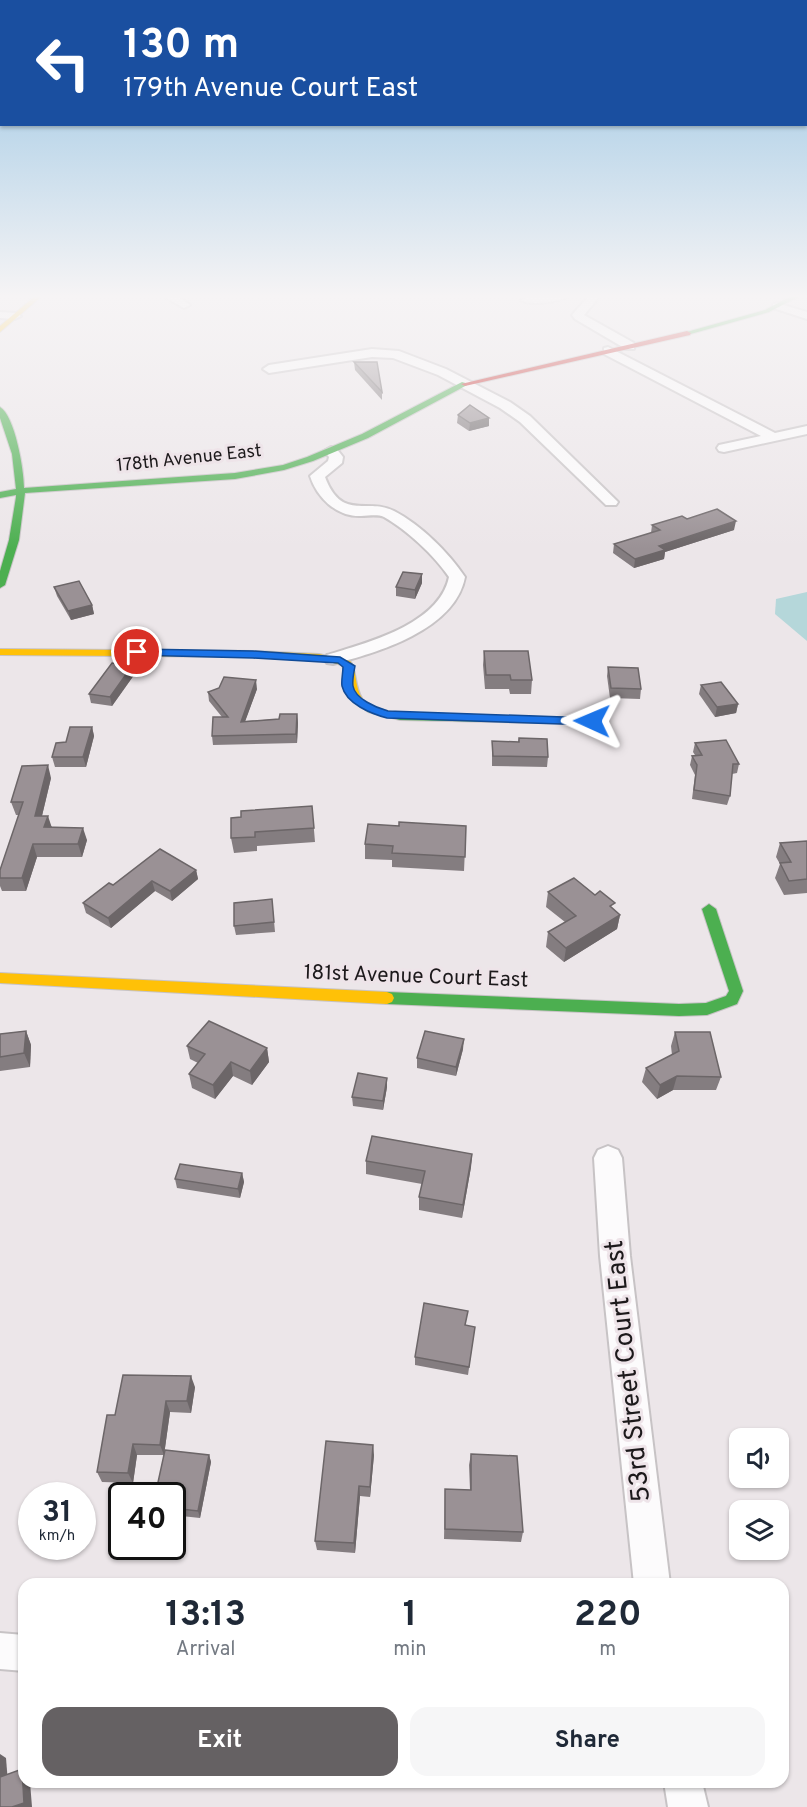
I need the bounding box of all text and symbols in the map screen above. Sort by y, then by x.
text: 130 m [123,20,239,73]
icon: left [24,24,102,102]
text: 179th Avenue Court East [123,72,418,106]
street label: 178th Avenue East [115,440,263,478]
pin [111,626,162,677]
icon: arrive [120,635,153,668]
position arrow [560,689,624,753]
street label: 181st Avenue Court East [303,960,529,994]
street label: 53rd Street Court East [599,1238,659,1504]
map controls [729,1428,789,1560]
button: sound [729,1428,789,1488]
speed limit sign: 40 [108,1482,186,1560]
text: 31 [42,1495,72,1532]
button: layers [729,1500,789,1560]
text: km/h [39,1527,75,1546]
text: 13:13 [165,1593,246,1639]
text: 1 [403,1593,417,1639]
text: 220 [574,1593,642,1639]
text: Arrival [176,1637,235,1663]
text: min [393,1637,427,1663]
text: m [599,1637,616,1663]
button: Exit [42,1707,398,1776]
button: Share [410,1707,765,1776]

